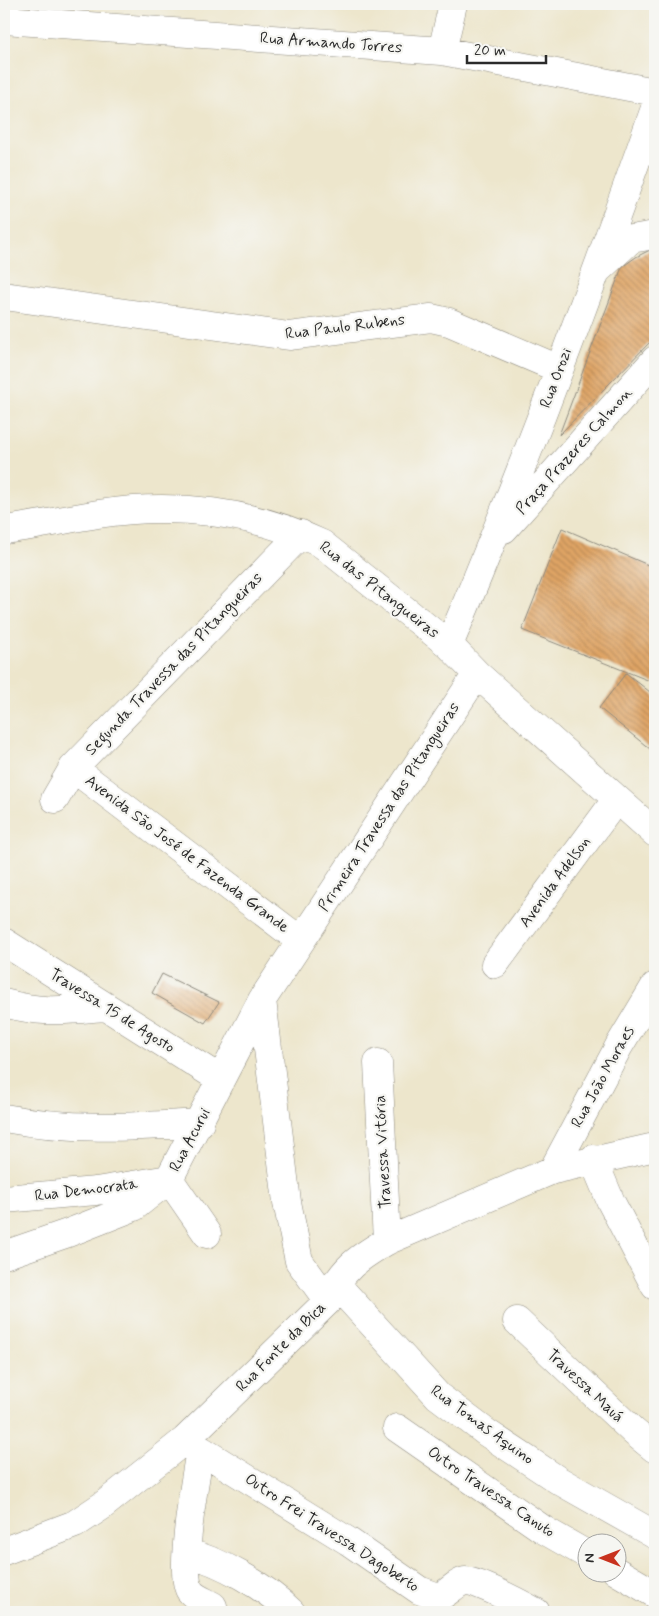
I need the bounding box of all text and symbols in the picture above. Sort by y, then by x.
street label: Rua Armando Torres [259,28,403,58]
scale bar [467,32,545,64]
text: 20 m [474,41,506,61]
street label: Rua Paulo Rubens [284,309,406,345]
street label: Rua Orozi [535,345,577,411]
street label: Praça Prazeres Calmon [511,383,637,519]
street label: Rua das Pitangueiras [314,537,443,644]
street label: Segunda Travessa das Pitangueiras [81,568,268,761]
street label: Primeira Travessa das Pitangueiras [313,698,465,916]
street label: Avenida São José de Fazenda Grande [81,770,294,938]
street label: Avenida Adelson [515,832,595,932]
street label: Travessa 15 de Agosto [45,964,179,1058]
street label: Rua João Moraes [566,1022,640,1132]
street label: Travessa Vitória [370,1094,396,1209]
street label: Rua Acurui [164,1104,216,1176]
street label: Rua Democrata [33,1173,139,1207]
street label: Rua Fonte da Bica [231,1297,331,1397]
street label: Travessa Mauá [542,1345,628,1427]
street label: Rua Tomas Aquino [426,1380,538,1470]
street label: Outro Travessa Canuto [423,1442,559,1542]
street label: Outro Frei Travessa Dagoberto [241,1469,423,1597]
north arrow [576,1534,626,1584]
text: N [581,1553,599,1563]

